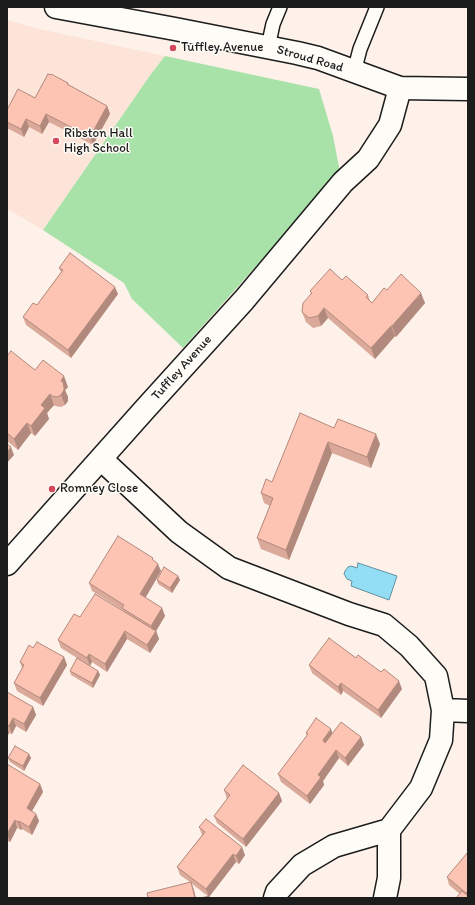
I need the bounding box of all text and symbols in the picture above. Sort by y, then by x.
place label: Tuffley Avenue [181,40,264,56]
street label: Stroud Road [275,42,345,76]
marker: Tuffley Avenue [168,43,178,53]
place label: Ribston Hall High School [64,126,133,157]
marker: Ribston Hall High School [51,136,61,146]
street label: Tuffley Avenue [149,332,215,404]
place label: Romney Close [60,481,138,497]
marker: Romney Close [47,484,57,494]

